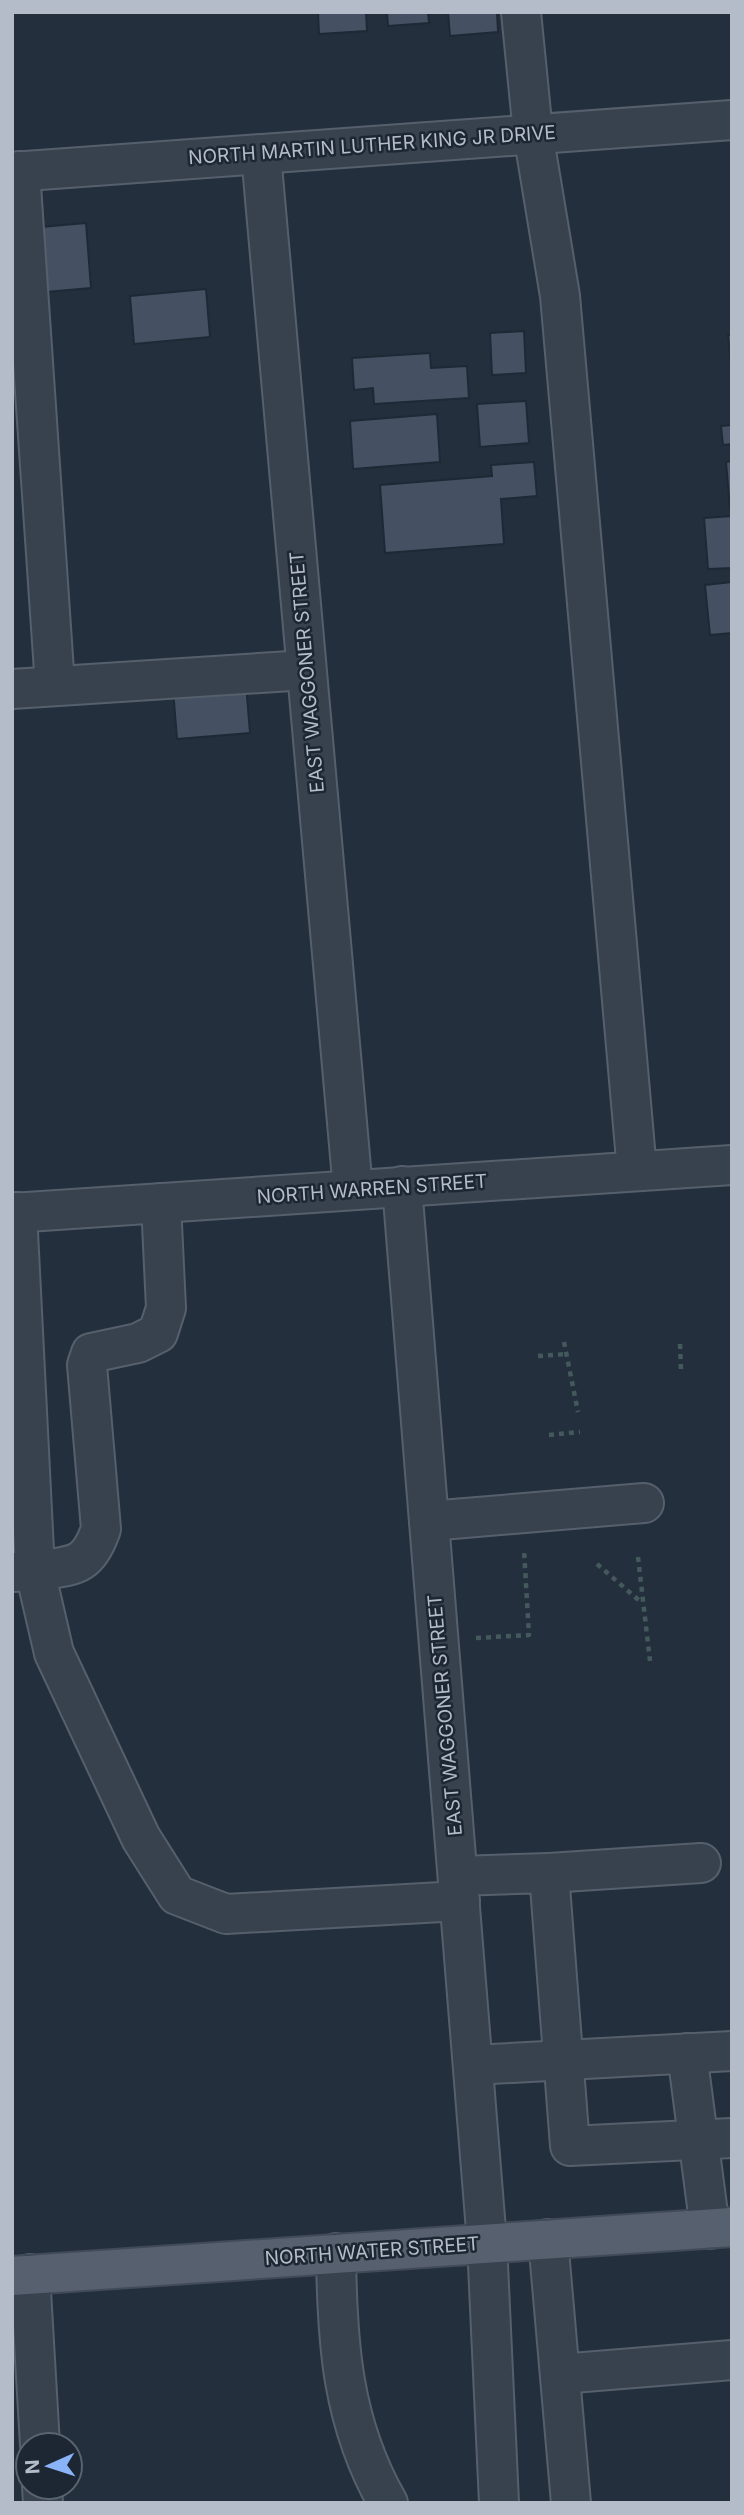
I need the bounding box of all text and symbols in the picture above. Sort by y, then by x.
street label: NORTH MARTIN LUTHER KING JR DRIVE [188,121,556,169]
street label: EAST WAGGONER STREET [285,550,329,794]
street label: NORTH WARREN STREET [256,1169,488,1209]
street label: EAST WAGGONER STREET [423,1593,467,1837]
street label: NORTH WATER STREET [264,2232,480,2270]
north arrow [14,2431,84,2501]
text: N [21,2459,44,2475]

